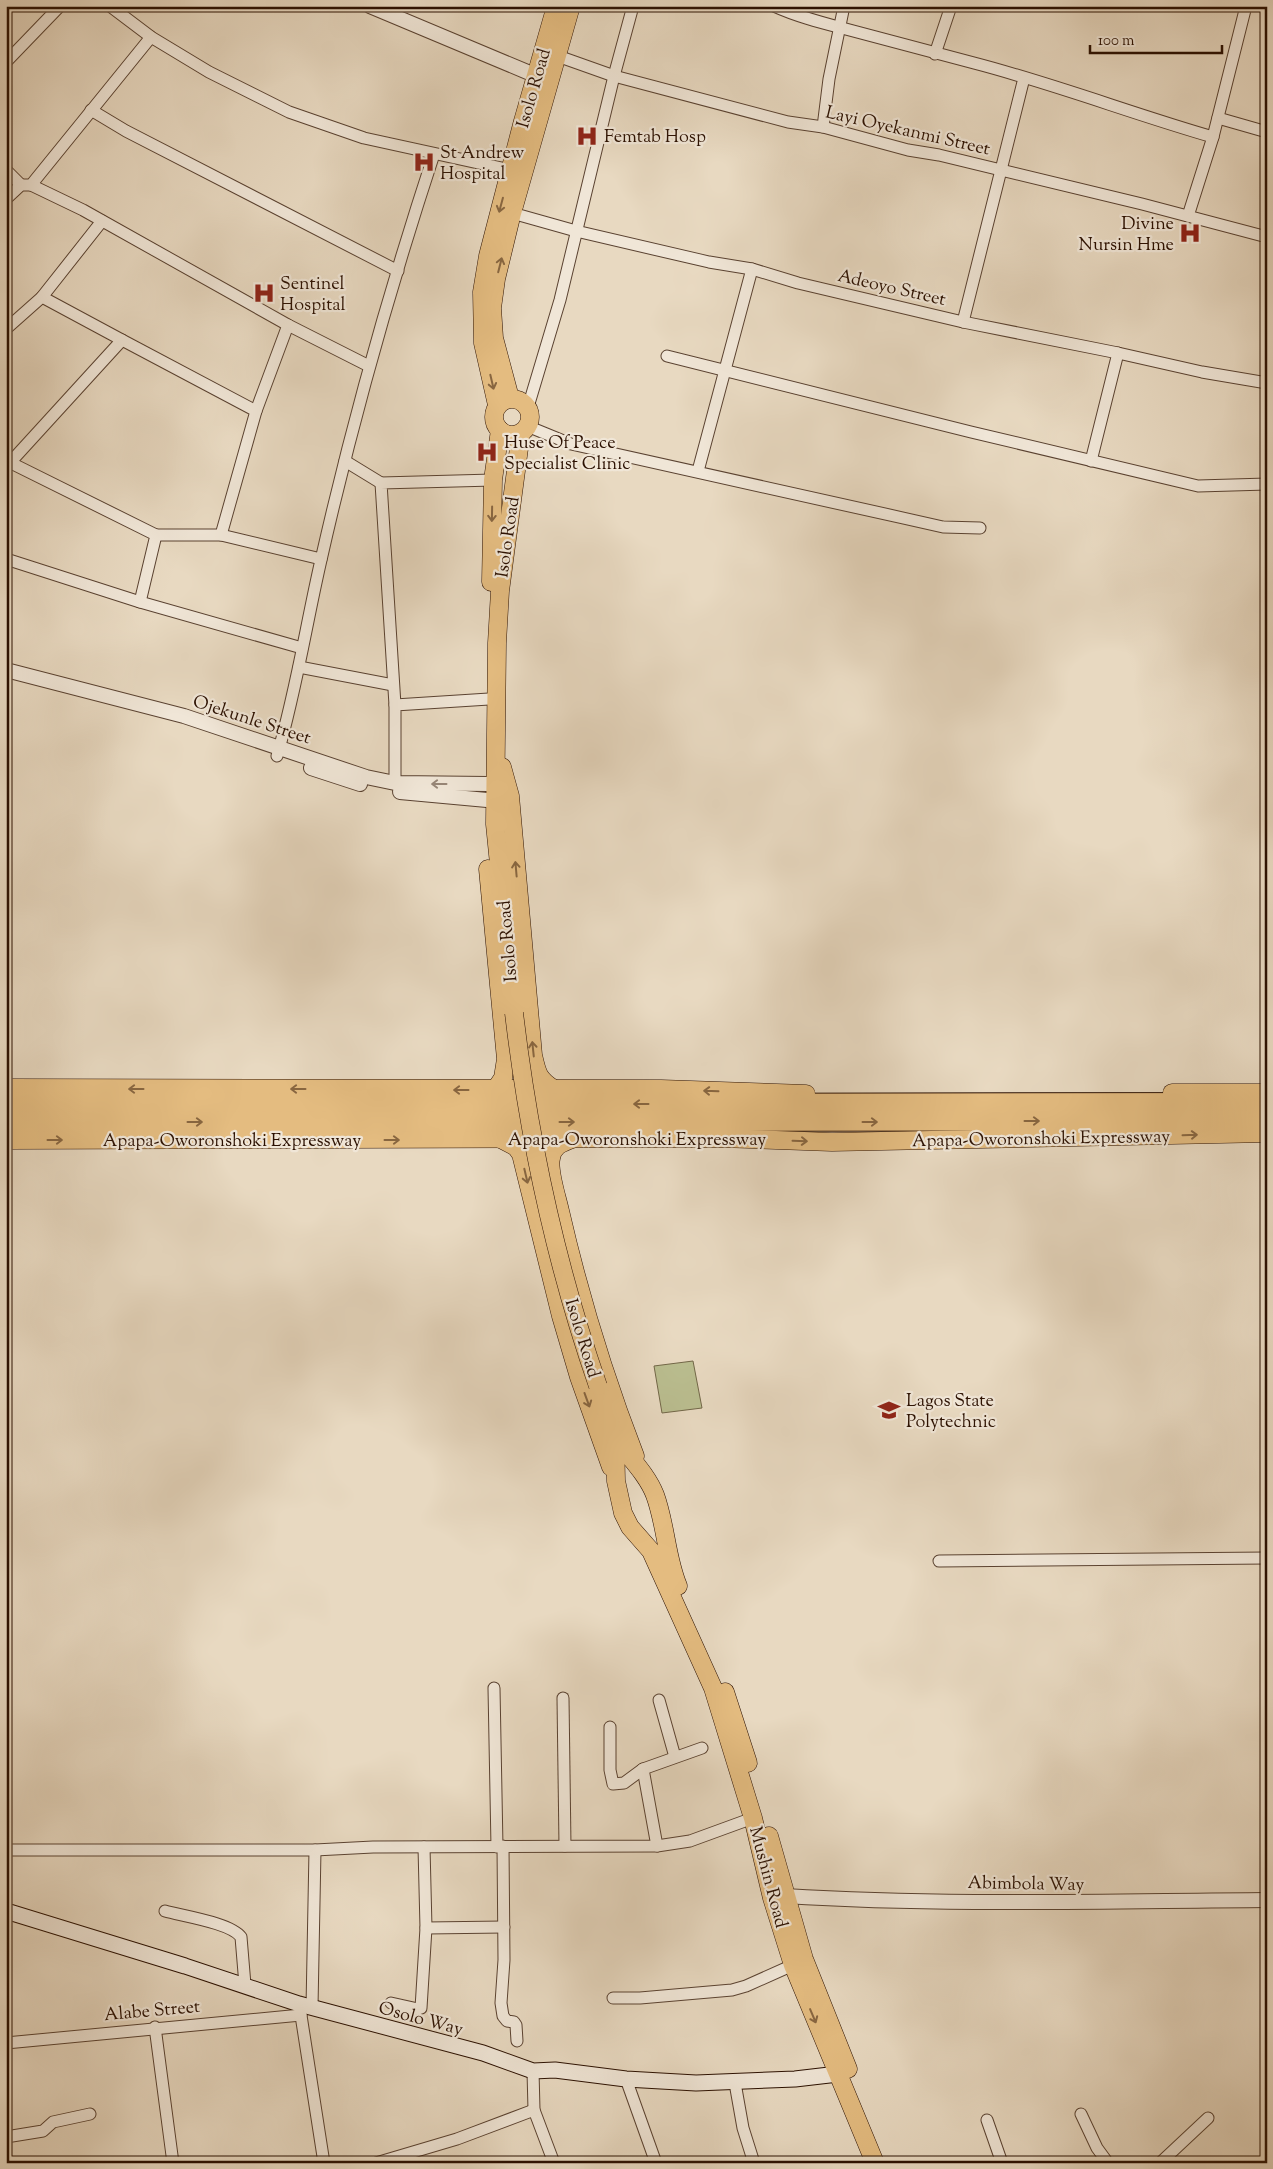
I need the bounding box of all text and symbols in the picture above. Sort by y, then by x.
scale bar [1090,22,1223,54]
text: 100 m [1098,31,1135,52]
street label: Isolo Road [511,46,559,131]
street label: Layi Oyekanmi Street [823,100,992,164]
hospital icon: Femtab Hosp [574,123,600,149]
place label: Femtab Hosp [604,125,706,151]
place label: St Andrew Hospital [440,141,525,188]
hospital icon: St Andrew Hospital [411,149,437,175]
one-way arrow [496,196,505,212]
place label: Divine Nursin Hme [1079,212,1174,259]
hospital icon: Divine Nursin Hme [1177,220,1203,246]
one-way arrow [496,257,505,273]
street label: Adeoyo Street [835,264,948,314]
place label: Sentinel Hospital [280,272,346,319]
hospital icon: Sentinel Hospital [251,280,277,306]
one-way arrow [488,373,497,389]
place label: Huse Of Peace Specialist Clinic [504,431,630,478]
hospital icon: Huse Of Peace Specialist Clinic [474,439,500,465]
street label: Isolo Road [490,495,528,580]
one-way arrow [488,505,497,521]
street label: Ojekunle Street [189,690,314,752]
one-way arrow [431,779,448,789]
one-way arrow [511,862,521,878]
street label: Isolo Road [492,899,526,983]
one-way arrow [528,1041,538,1057]
one-way arrow [128,1084,144,1094]
one-way arrow [290,1084,306,1094]
one-way arrow [453,1085,469,1095]
one-way arrow [703,1086,719,1095]
one-way arrow [633,1099,649,1109]
one-way arrow [186,1117,203,1127]
one-way arrow [559,1117,575,1127]
one-way arrow [862,1117,878,1127]
one-way arrow [1024,1117,1040,1126]
street label: Apapa-Oworonshoki Expressway [912,1125,1170,1155]
street label: Apapa-Oworonshoki Expressway [508,1128,766,1154]
street label: Apapa-Oworonshoki Expressway [103,1129,361,1155]
one-way arrow [1182,1130,1198,1140]
one-way arrow [46,1135,63,1145]
one-way arrow [384,1135,400,1145]
one-way arrow [792,1136,808,1145]
one-way arrow [522,1167,531,1183]
street label: Isolo Road [557,1296,605,1381]
place label: Lagos State Polytechnic [906,1389,996,1436]
one-way arrow [583,1392,592,1407]
school or university icon: Lagos State Polytechnic [876,1397,902,1423]
street label: Mushin Road [741,1824,793,1931]
street label: Abimbola Way [967,1871,1085,1899]
street label: Alabe Street [103,1995,201,2029]
street label: Osolo Way [375,1996,466,2044]
one-way arrow [809,2008,819,2023]

